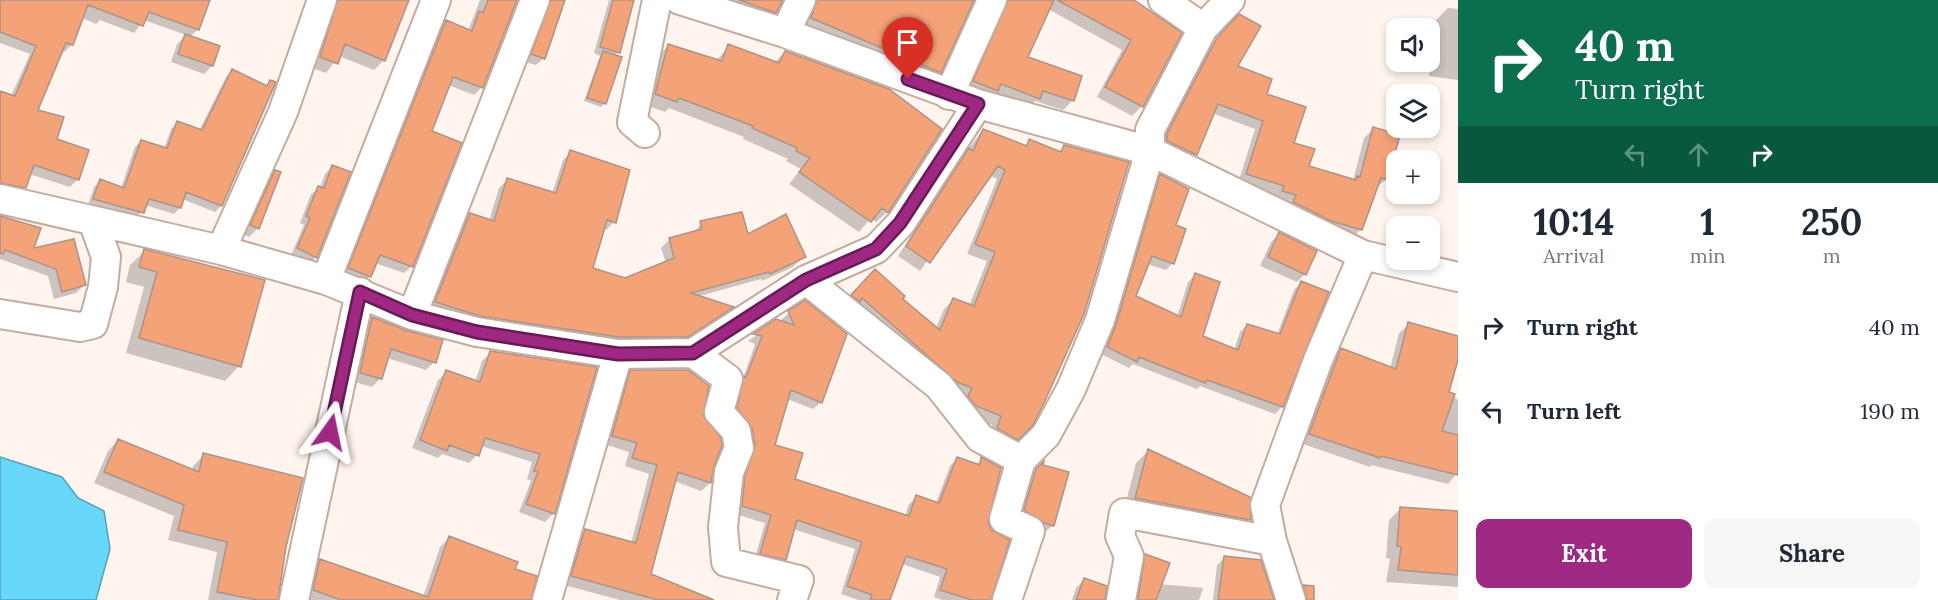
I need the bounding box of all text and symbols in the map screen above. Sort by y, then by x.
pin [882,17,933,79]
map controls [1386,18,1440,270]
button: sound [1386,18,1440,72]
text: 40 m [1575,19,1674,73]
icon: right [1476,24,1554,102]
icon: arrive [891,26,924,59]
text: Turn right [1575,72,1704,106]
button: layers [1386,84,1440,138]
icon: left [1619,138,1652,171]
icon: ahead [1682,138,1715,171]
icon: right [1745,138,1778,171]
button: + [1386,150,1440,204]
text: 10:14 [1534,199,1614,245]
text: 1 [1700,199,1715,245]
text: 250 [1801,199,1863,245]
button: − [1386,216,1440,270]
text: Arrival [1543,243,1604,268]
text: min [1690,243,1725,268]
text: m [1823,243,1841,268]
icon: right [1476,311,1509,344]
text: Turn right [1527,313,1638,341]
text: 40 m [1869,313,1920,341]
icon: left [1476,395,1509,428]
text: Turn left [1527,397,1621,425]
text: 190 m [1860,397,1920,425]
position arrow [298,400,362,464]
button: Exit [1476,519,1692,588]
button: Share [1704,519,1920,588]

